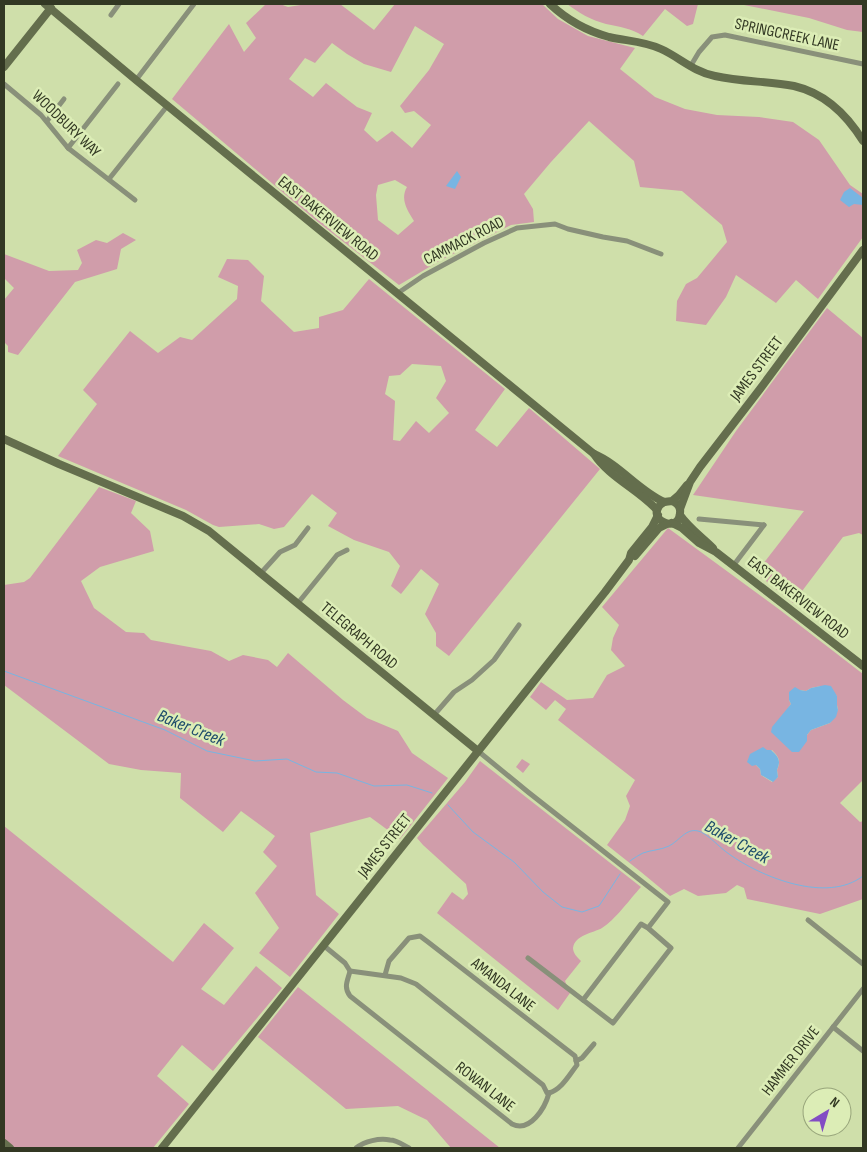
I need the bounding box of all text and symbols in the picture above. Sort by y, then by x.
street label: SPRINGCREEK LANE [733,15,841,55]
street label: WOODBURY WAY [28,87,105,162]
street label: EAST BAKERVIEW ROAD [274,173,382,265]
street label: CAMMACK ROAD [421,213,508,269]
street label: JAMES STREET [726,333,788,406]
street label: EAST BAKERVIEW ROAD [743,552,853,644]
street label: TELEGRAPH ROAD [317,598,401,674]
water label: Baker Creek [154,705,229,751]
street label: JAMES STREET [354,810,416,883]
water label: Baker Creek [701,816,774,869]
street label: AMANDA LANE [466,953,539,1016]
street label: HAMMER DRIVE [758,1023,824,1099]
street label: ROWAN LANE [451,1058,519,1116]
north arrow [802,1087,852,1137]
text: N [827,1093,843,1111]

